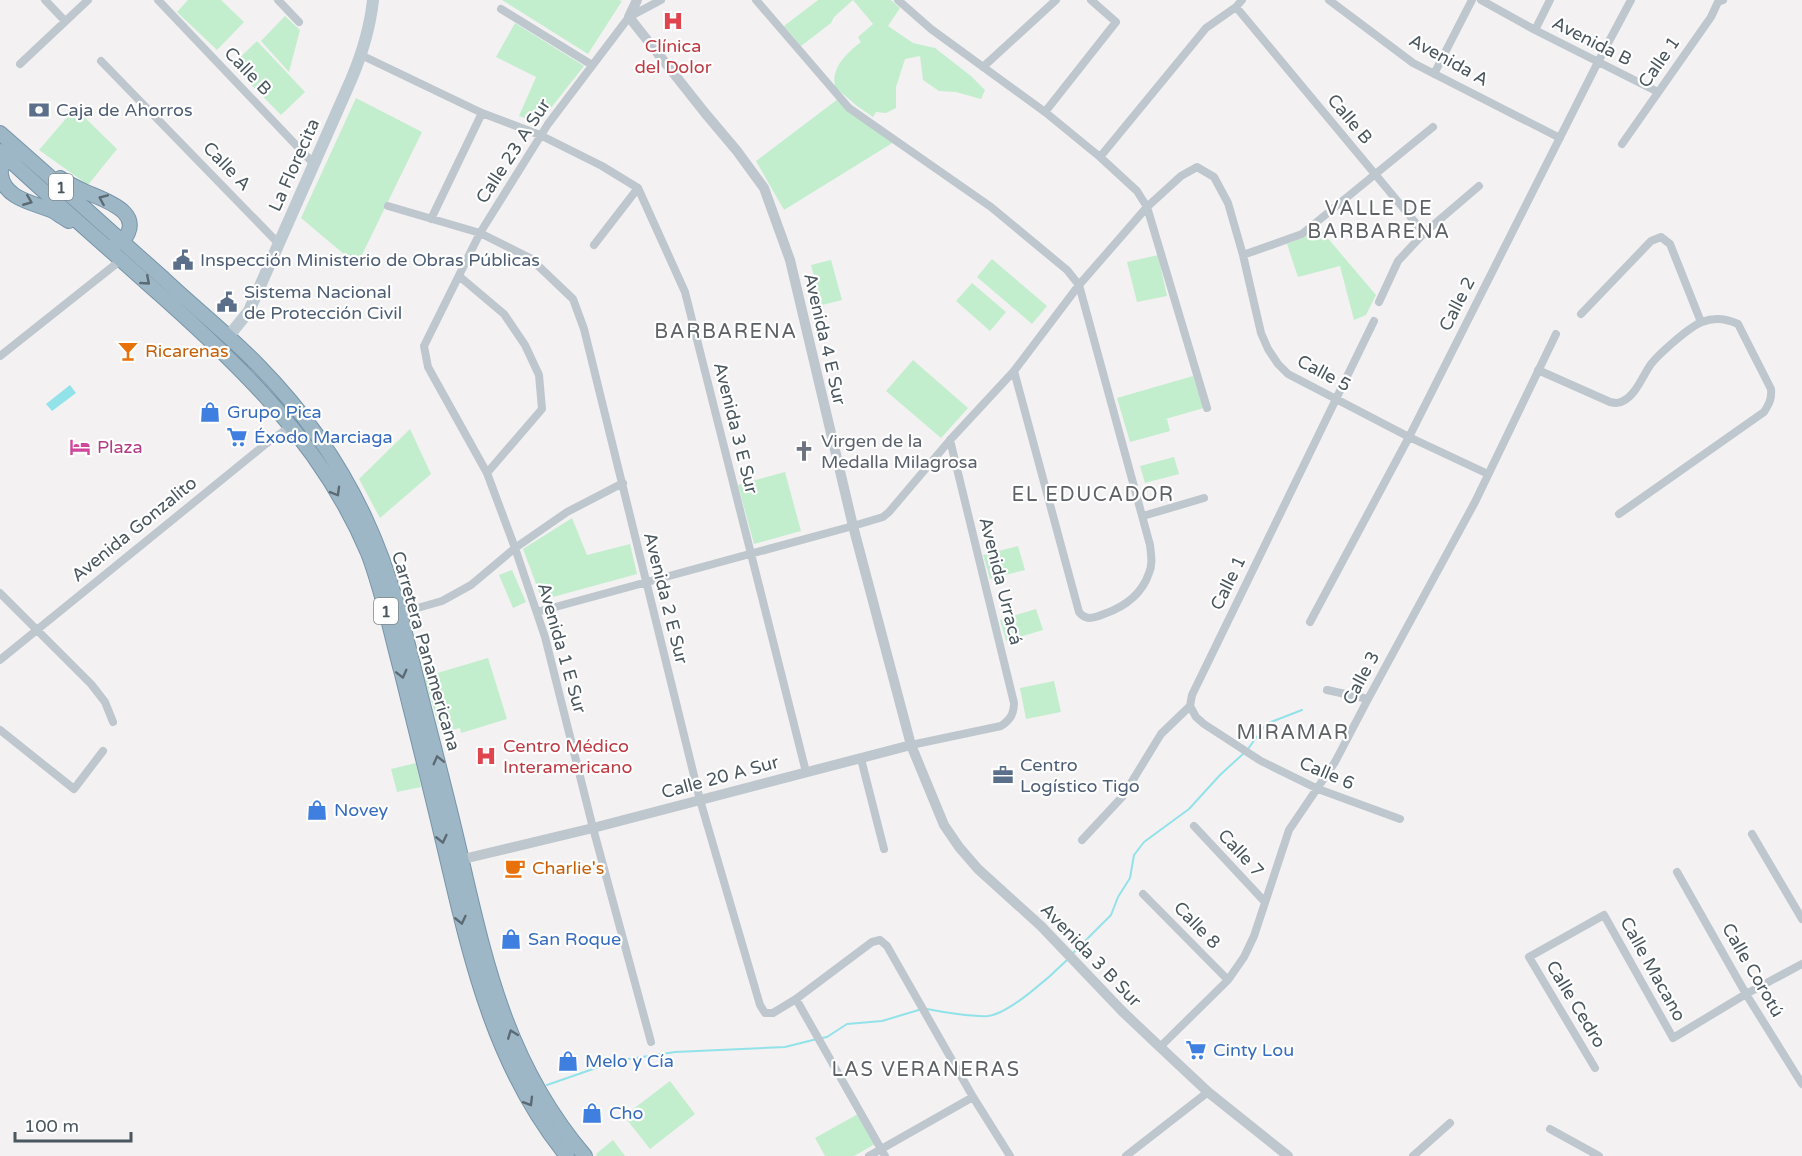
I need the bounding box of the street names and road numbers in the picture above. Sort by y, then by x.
street label: Avenida B [1548,12,1636,70]
street label: Avenida A [1405,29,1493,91]
street label: Calle 1 [1633,32,1685,92]
street label: Calle B [220,42,276,100]
street label: Calle B [1323,89,1377,149]
street label: Calle 23 A Sur [471,94,555,208]
street label: La Florecita [264,115,324,215]
street label: Calle A [198,137,256,195]
road number: 1 [49,174,73,200]
street label: Avenida 4 E Sur [799,271,851,407]
street label: Calle 2 [1434,273,1480,335]
street label: Calle 5 [1293,350,1355,396]
street label: Avenida 3 E Sur [709,360,763,496]
street label: Avenida Gonzalito [67,472,201,586]
street label: Avenida Urracá [974,515,1028,647]
street label: Avenida 2 E Sur [639,530,693,666]
street label: Carretera Panamericana [387,549,465,753]
street label: Calle 1 [1205,552,1251,614]
street label: Avenida 1 E Sur [533,580,591,716]
road number: 1 [374,598,398,624]
street label: Calle 3 [1338,647,1384,709]
street label: Calle 20 A Sur [659,751,781,803]
street label: Calle 6 [1296,752,1358,794]
street label: Calle 7 [1213,824,1269,882]
street label: Calle 8 [1169,897,1225,953]
street label: Avenida 3 B Sur [1036,898,1146,1012]
street label: Calle Macano [1615,913,1691,1025]
street label: Calle Corotú [1717,919,1789,1021]
street label: Calle Cedro [1541,956,1611,1052]

